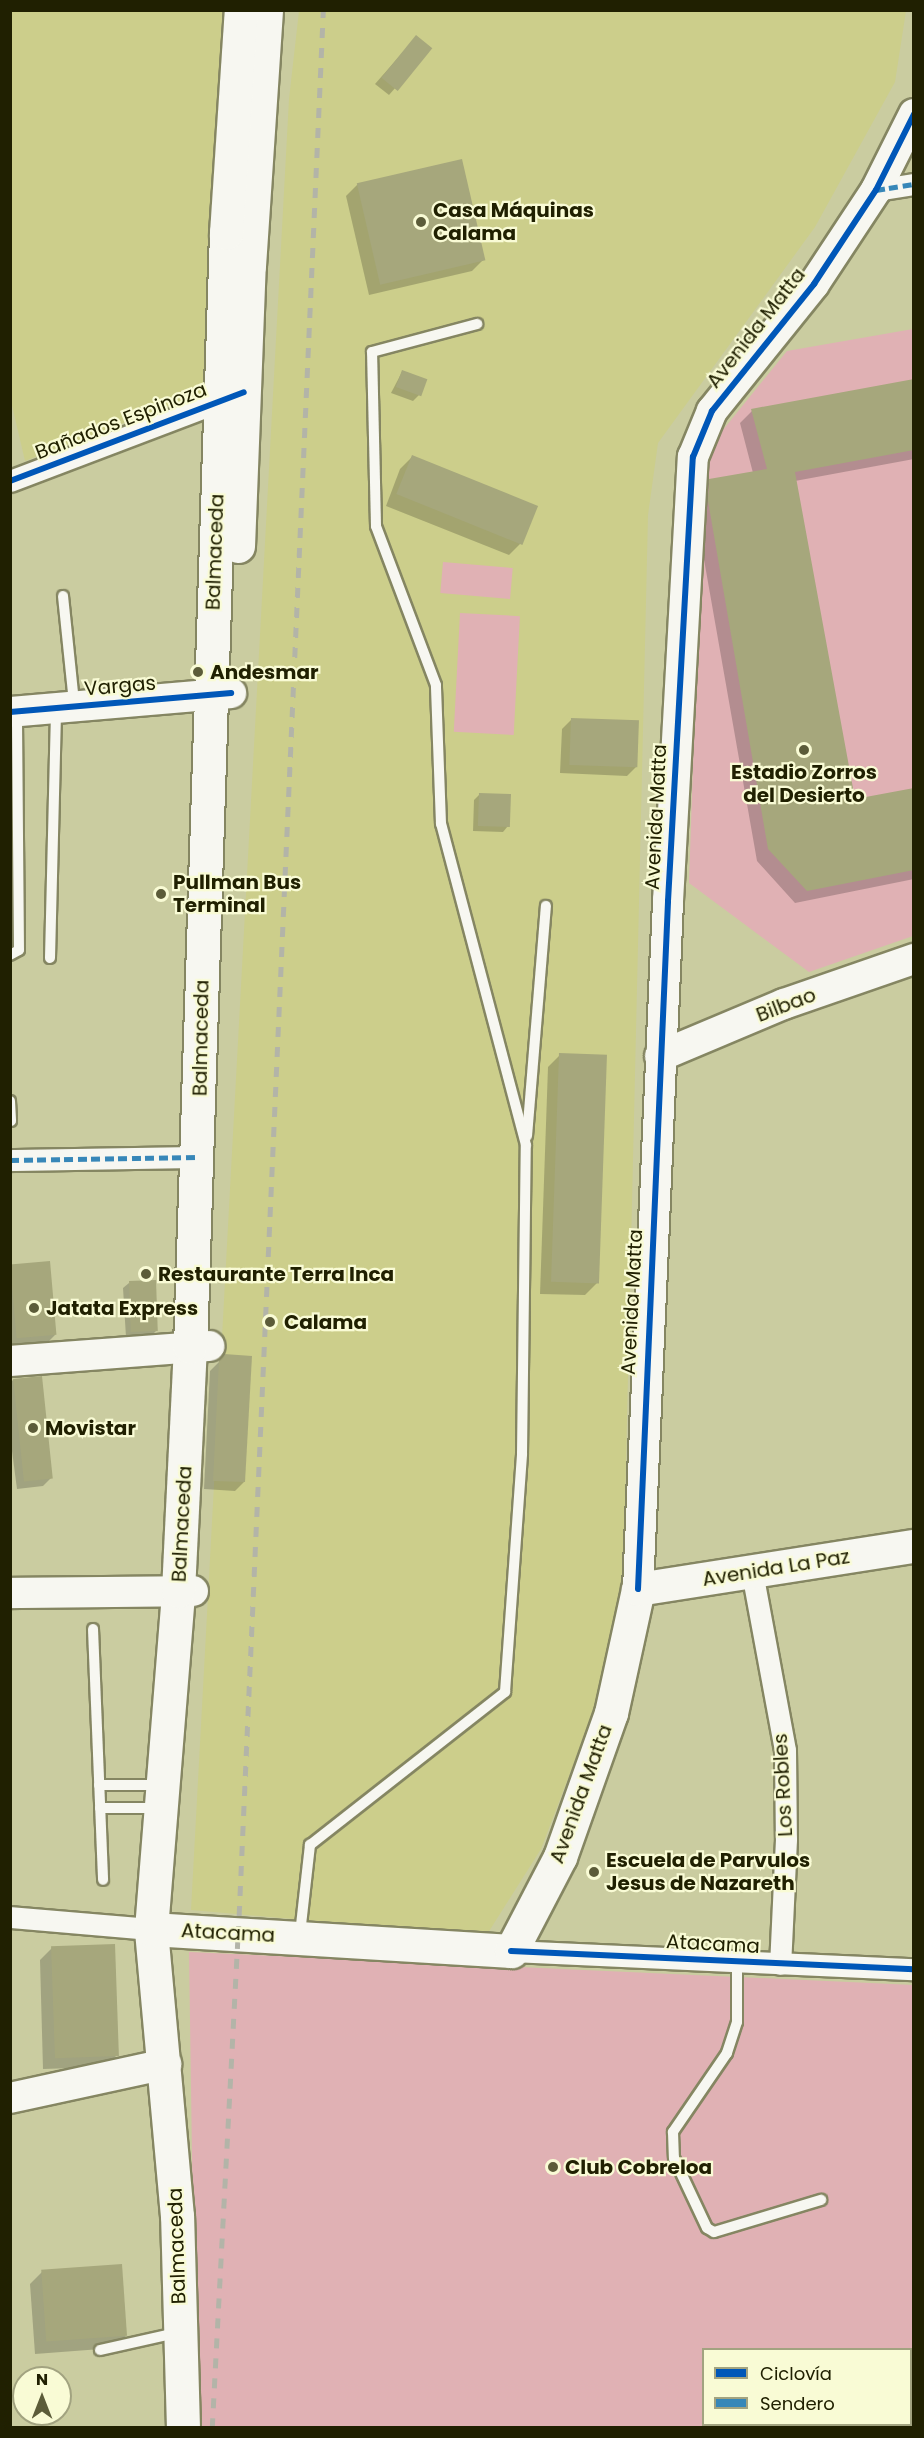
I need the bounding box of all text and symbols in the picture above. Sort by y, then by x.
place label: Casa Máquinas Calama [433,198,594,245]
marker: Casa Máquinas Calama [414,215,428,229]
street label: Avenida Matta [702,263,810,393]
street label: Bañados Espinoza [32,377,210,465]
street label: Balmaceda [201,493,229,611]
place label: Andesmar [210,660,319,684]
marker: Andesmar [191,665,205,679]
street label: Vargas [83,671,157,701]
street label: Avenida Matta [640,743,672,891]
marker: Estadio Zorros del Desierto [797,743,811,757]
place label: Estadio Zorros del Desierto [731,760,877,807]
place label: Pullman Bus Terminal [173,870,301,917]
marker: Pullman Bus Terminal [154,887,168,901]
street label: Balmaceda [188,980,214,1096]
street label: Bilbao [753,983,819,1027]
street label: Avenida Matta [616,1228,648,1376]
place label: Restaurante Terra Inca [158,1262,394,1286]
marker: Restaurante Terra Inca [139,1267,153,1281]
place label: Jatata Express [46,1296,198,1320]
marker: Jatata Express [27,1301,41,1315]
place label: Calama [284,1310,367,1334]
marker: Calama [261,1313,279,1331]
place label: Movistar [45,1416,136,1440]
marker: Movistar [26,1421,40,1435]
street label: Balmaceda [167,1465,197,1583]
street label: Avenida La Paz [701,1545,851,1591]
street label: Avenida Matta [545,1721,617,1867]
street label: Los Robles [768,1733,798,1837]
place label: Escuela de Parvulos Jesus de Nazareth [606,1848,810,1895]
marker: Escuela de Parvulos Jesus de Nazareth [587,1865,601,1879]
street label: Atacama [180,1919,276,1947]
street label: Atacama [665,1930,761,1958]
place label: Club Cobreloa [565,2155,712,2179]
marker: Club Cobreloa [546,2160,560,2174]
street label: Balmaceda [163,2187,191,2305]
legend [702,2348,912,2426]
text: Ciclovía [760,2361,832,2386]
north arrow [12,2366,72,2426]
text: N [36,2368,48,2391]
text: Sendero [760,2391,835,2416]

